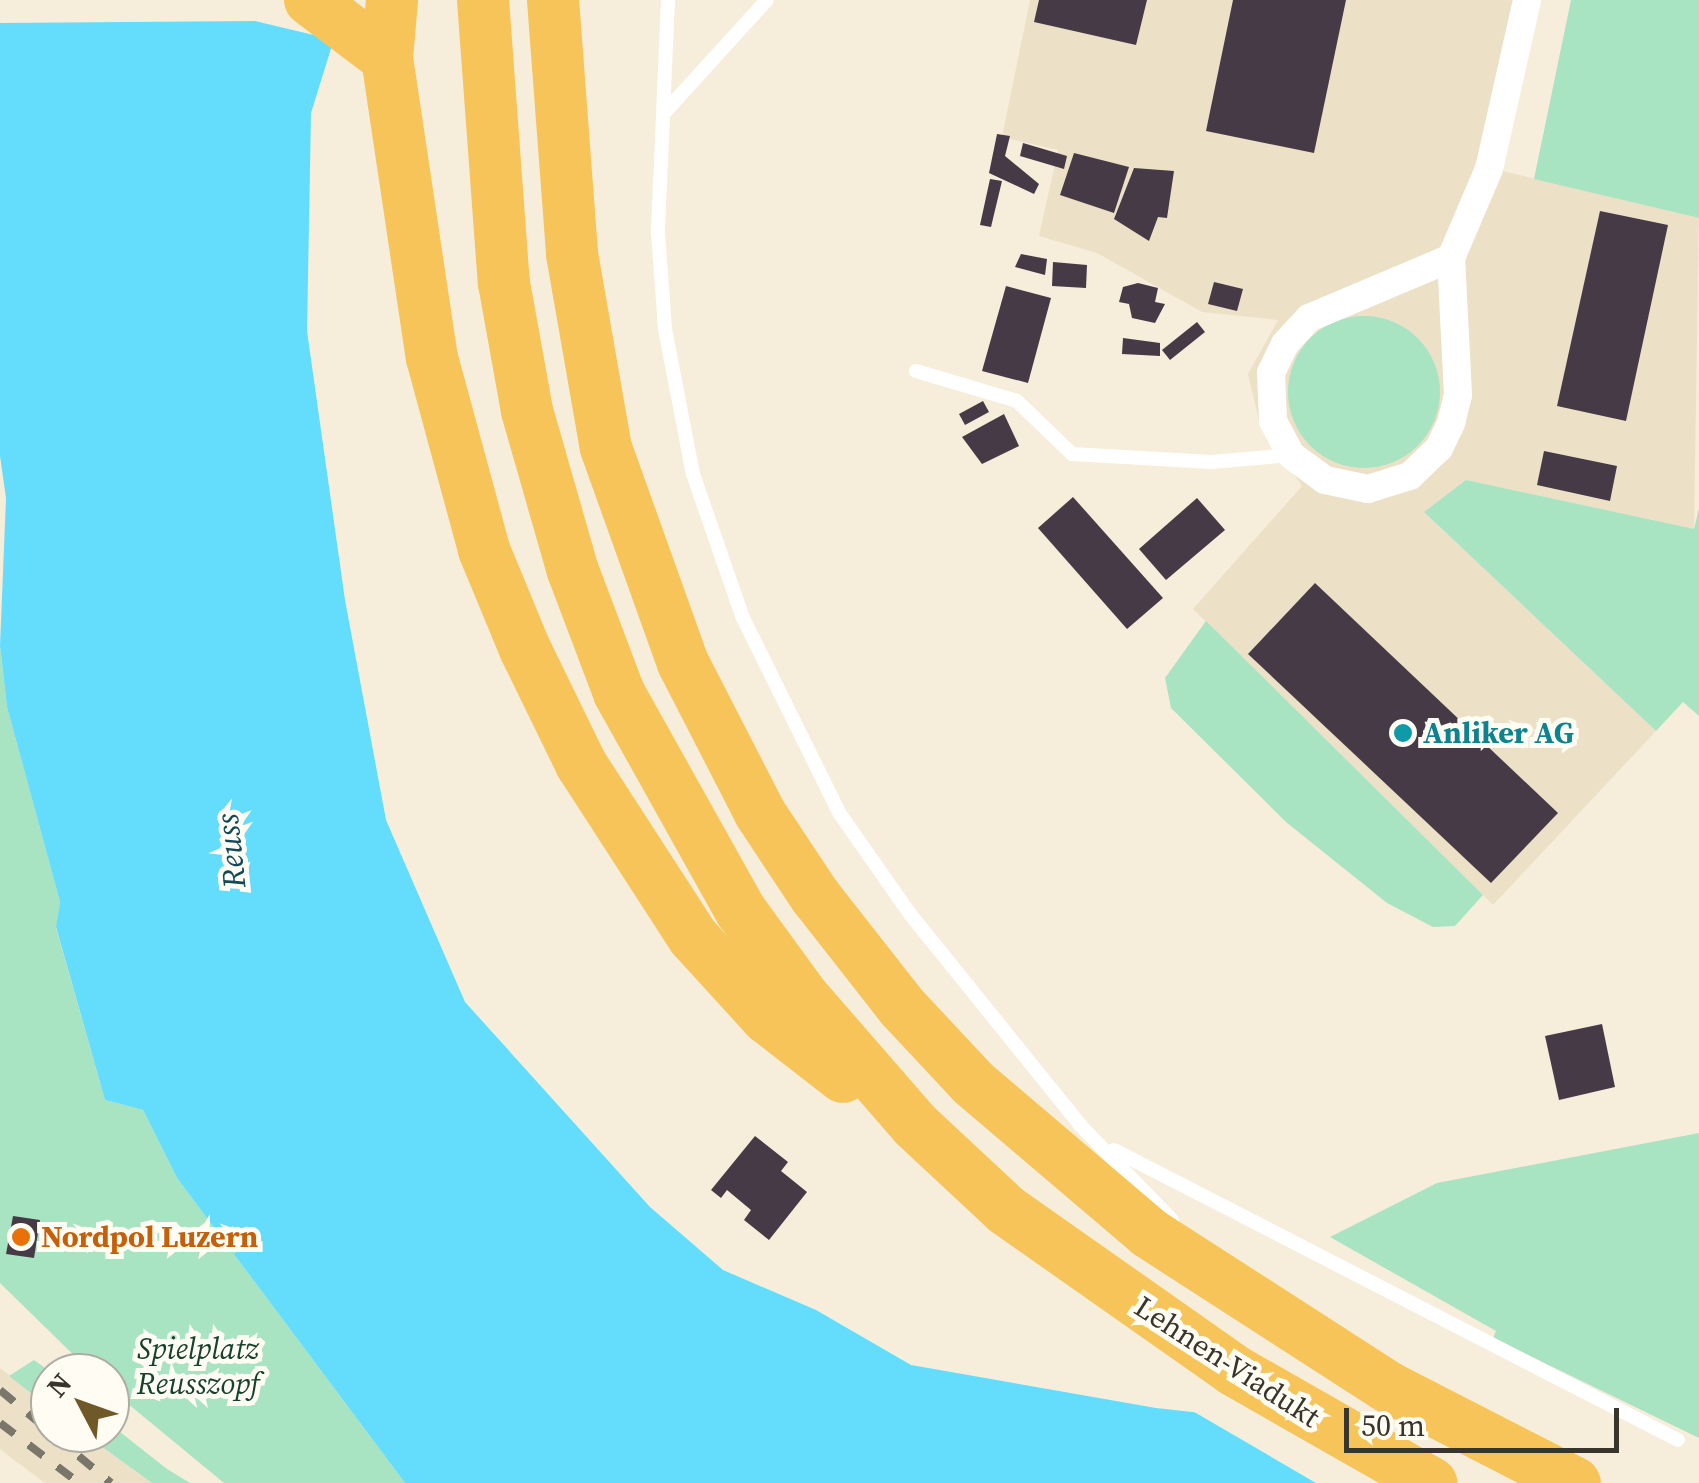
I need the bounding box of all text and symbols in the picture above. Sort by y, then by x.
place label: Anliker AG [1423,715,1574,751]
marker: Anliker AG [1392,722,1414,744]
water label: Reuss [208,812,254,890]
place label: Nordpol Luzern [41,1219,258,1255]
marker: Nordpol Luzern [10,1226,32,1248]
street label: Lehnen-Viadukt [1128,1289,1326,1435]
park label: Spielplatz Reusszopf [137,1331,259,1402]
north arrow [30,1353,130,1453]
text: N [38,1364,80,1405]
scale bar [1349,1388,1624,1450]
text: 50 m [1361,1405,1425,1446]

